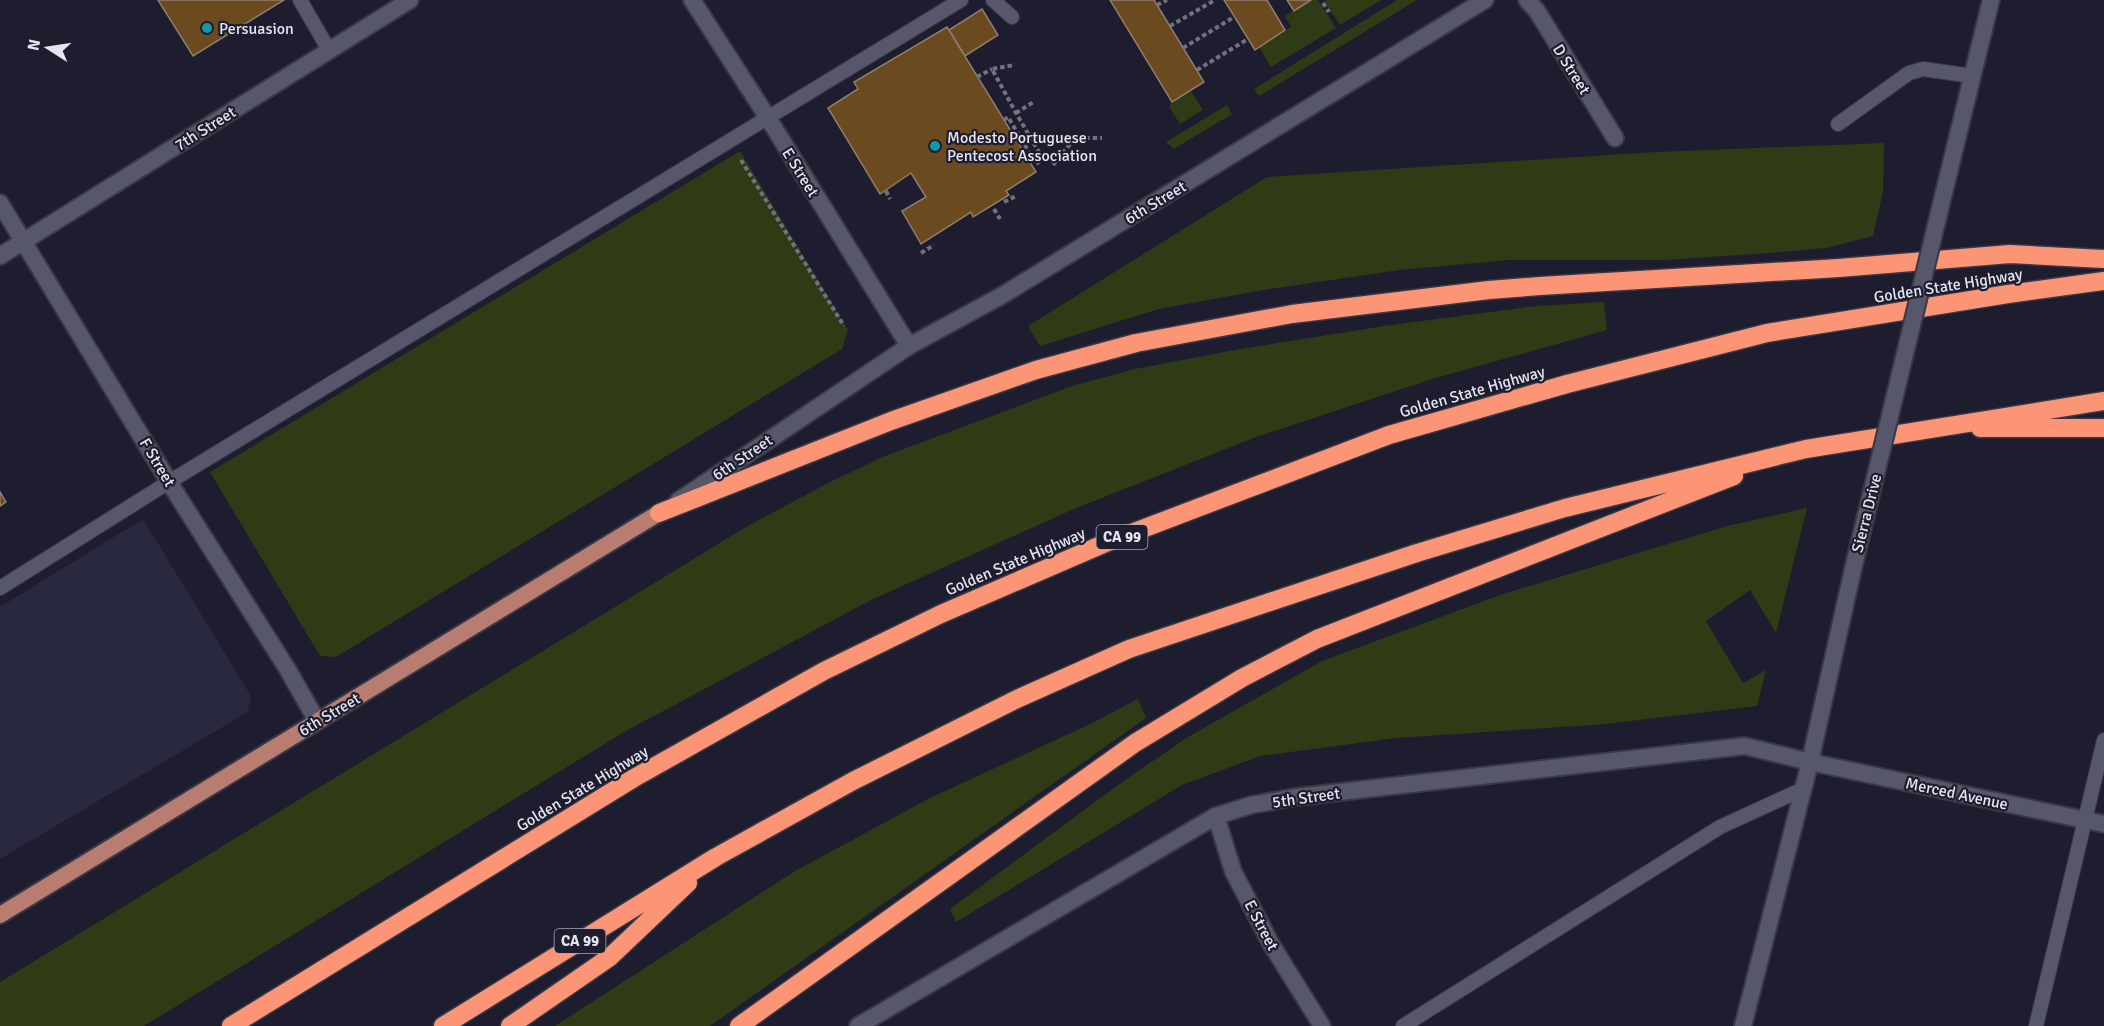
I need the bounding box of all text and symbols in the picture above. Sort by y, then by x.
north arrow [18,18,78,78]
place label: Persuasion [219,19,294,39]
marker: Persuasion [200,21,214,35]
text: N [23,38,45,53]
street label: D Street [1548,41,1595,99]
street label: 7th Street [171,102,240,155]
place label: Modesto Portuguese Pentecost Association [947,128,1097,166]
marker: Modesto Portuguese Pentecost Association [928,139,942,153]
street label: E Street [777,144,823,201]
street label: 6th Street [1121,177,1190,229]
street label: Golden State Highway [1872,264,2024,308]
street label: Golden State Highway [1397,362,1548,422]
street label: 6th Street [709,430,777,485]
street label: F Street [135,434,180,491]
street label: Sierra Drive [1848,472,1886,555]
street label: Golden State Highway [942,523,1089,600]
road number: CA 99 [1096,525,1148,549]
street label: 6th Street [295,689,364,741]
street label: Golden State Highway [513,741,652,836]
street label: Merced Avenue [1904,773,2010,815]
street label: 5th Street [1271,783,1342,813]
street label: E Street [1240,897,1283,954]
road number: CA 99 [554,929,606,953]

